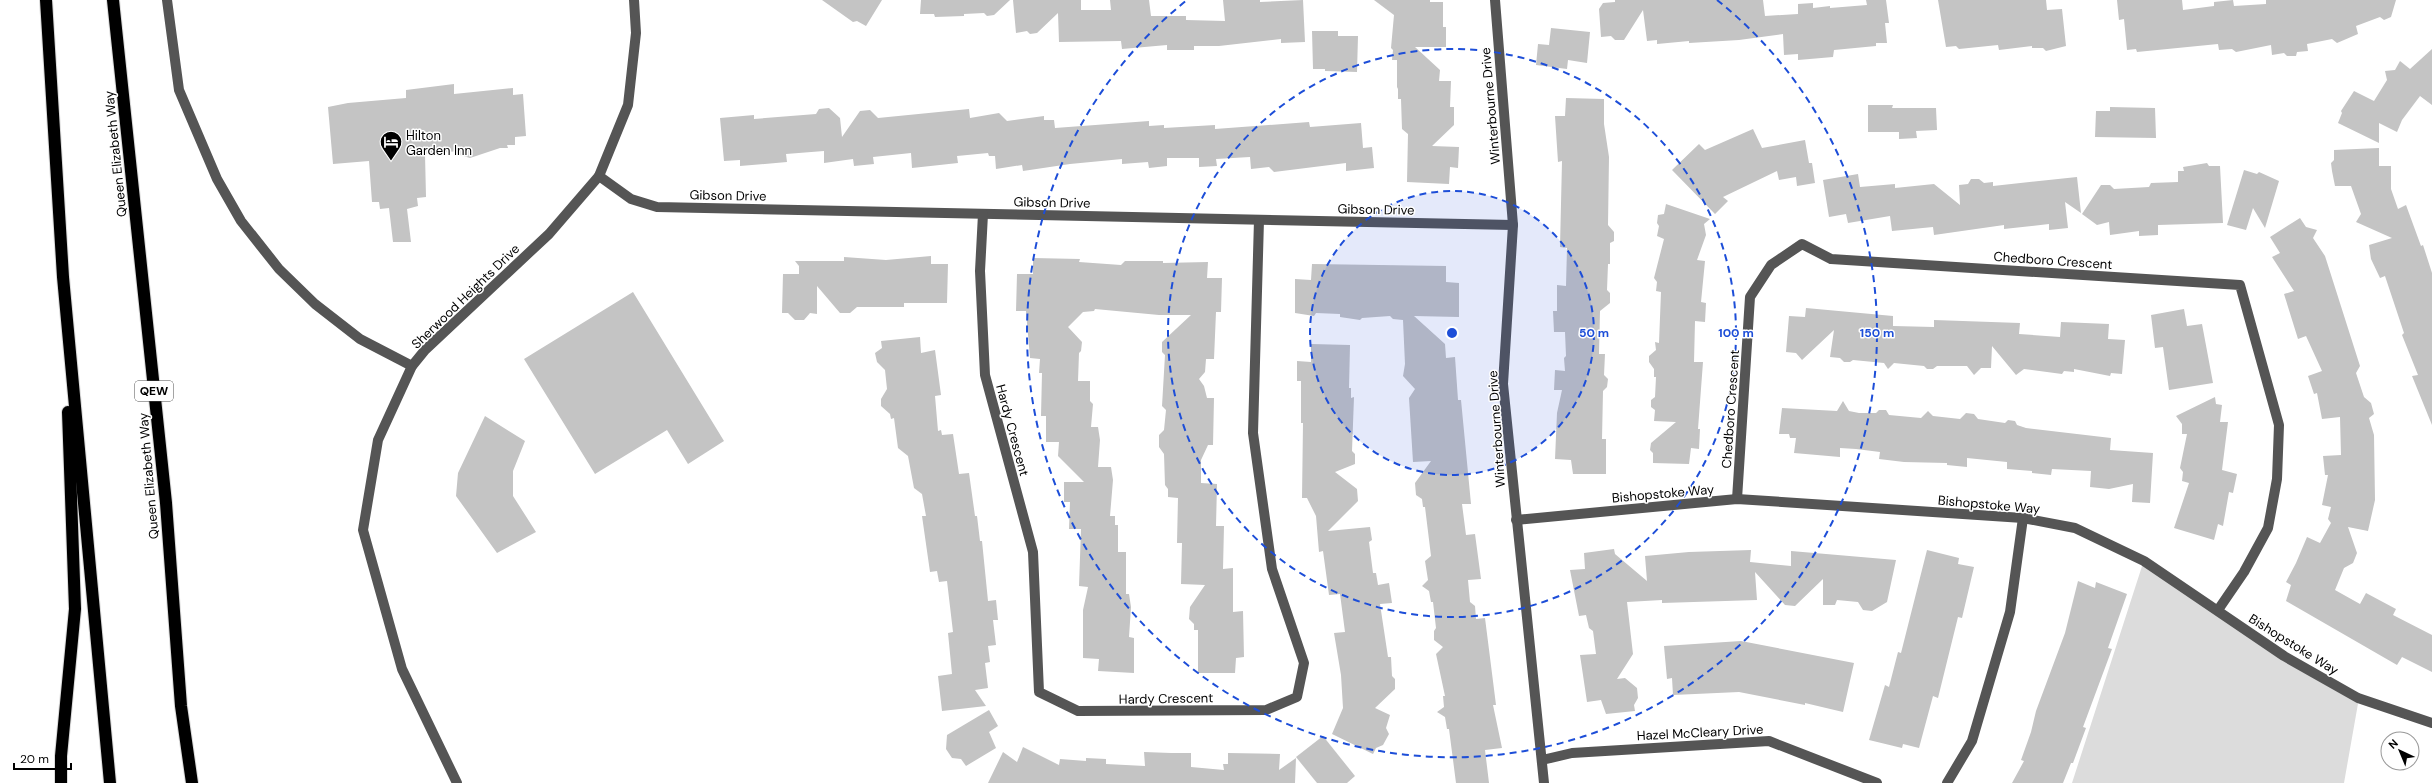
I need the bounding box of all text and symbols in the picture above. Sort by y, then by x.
street label: Winterbourne Drive [1477,47,1504,165]
street label: Queen Elizabeth Way [100,90,131,218]
place label: Hilton Garden Inn [406,127,472,159]
hotel icon: Hilton Garden Inn [378,129,404,162]
street label: Gibson Drive [689,186,767,205]
street label: Gibson Drive [1013,193,1091,212]
street label: Gibson Drive [1337,200,1415,219]
street label: Sherwood Heights Drive [408,240,523,352]
street label: Chedboro Crescent [1993,248,2113,273]
text: 50 m [1579,325,1609,341]
text: 100 m [1718,325,1754,341]
text: 150 m [1860,325,1894,341]
centre of rings [1445,326,1459,340]
street label: Chedboro Crescent [1718,349,1743,469]
street label: Winterbourne Drive [1484,370,1509,488]
road number: QEW [135,381,173,401]
street label: Hardy Crescent [992,382,1033,478]
street label: Queen Elizabeth Way [134,412,162,540]
street label: Bishopstoke Way [1611,481,1715,506]
street label: Bishopstoke Way [1937,492,2041,517]
street label: Bishopstoke Way [2246,610,2342,679]
street label: Hardy Crescent [1119,689,1213,708]
street label: Hazel McCleary Drive [1636,721,1764,744]
north arrow [2380,731,2420,771]
text: N [2385,736,2401,752]
scale bar [14,745,71,771]
text: 20 m [20,751,49,767]

